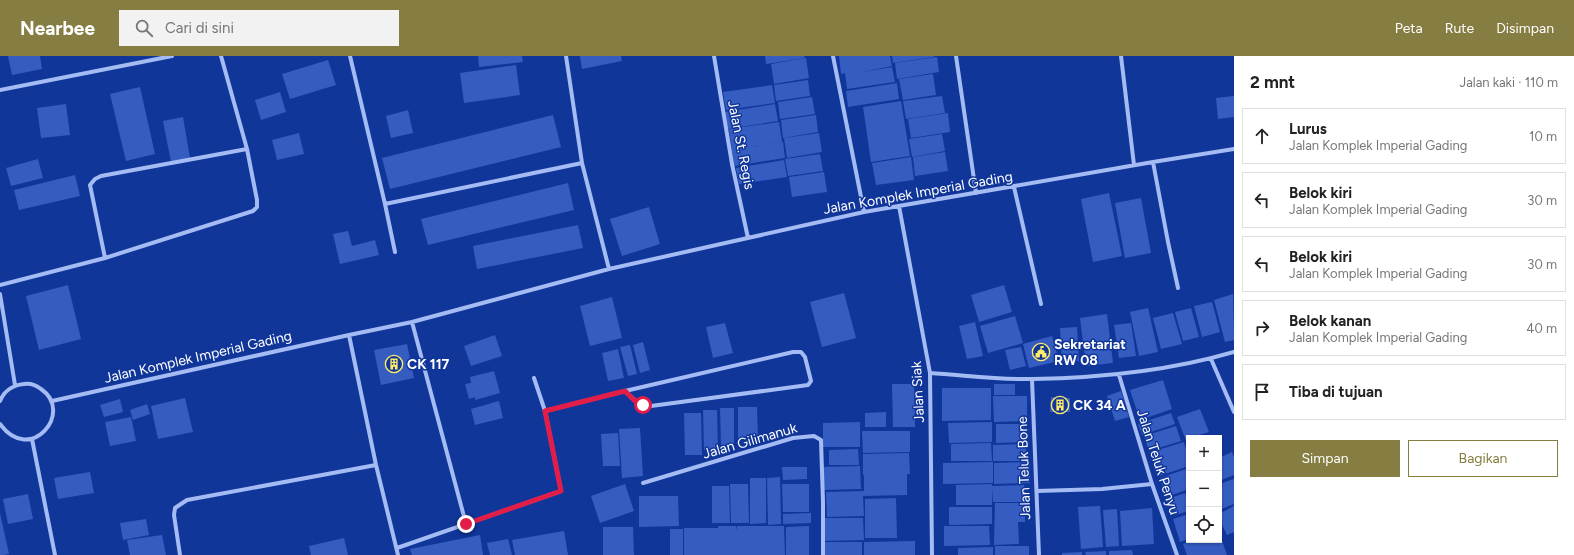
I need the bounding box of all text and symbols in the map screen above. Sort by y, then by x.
search box [119,10,399,46]
text: Nearbee [20,17,95,40]
icon: search [133,17,155,39]
text: Cari di sini [165,19,234,37]
text: Peta [1395,20,1423,37]
text: Rute [1445,20,1474,37]
text: Disimpan [1496,20,1554,37]
text: 2 mnt [1250,72,1295,92]
text: Jalan kaki · 110 m [1460,75,1558,90]
street label: Jalan St. Regis [724,99,758,191]
text: Lurus [1289,120,1327,138]
icon: ahead [1251,125,1273,147]
text: 10 m [1529,129,1557,144]
text: Jalan Komplek Imperial Gading [1289,138,1467,153]
street label: Jalan Komplek Imperial Gading [822,168,1014,218]
text: Belok kiri [1289,184,1352,202]
icon: left [1251,189,1273,211]
text: 30 m [1527,193,1557,208]
text: Jalan Komplek Imperial Gading [1289,202,1467,217]
text: Belok kiri [1289,248,1352,266]
icon: left [1251,253,1273,275]
text: 30 m [1527,257,1557,272]
text: Jalan Komplek Imperial Gading [1289,266,1467,281]
text: Belok kanan [1289,312,1371,330]
icon: right [1251,317,1273,339]
text: 40 m [1526,321,1557,336]
street label: Jalan Komplek Imperial Gading [103,327,293,387]
text: Jalan Komplek Imperial Gading [1289,330,1467,345]
place label: Sekretariat RW 08 [1054,336,1126,369]
public building icon: Sekretariat RW 08 [1031,342,1051,362]
building icon: CK 117 [384,354,404,374]
place label: CK 117 [407,356,450,373]
street label: Jalan Siak [908,361,928,423]
icon: arrive [1251,381,1273,403]
text: Tiba di tujuan [1289,383,1383,401]
building icon: CK 34 A [1050,395,1070,415]
route start [634,396,652,414]
place label: CK 34 A [1073,397,1126,414]
street label: Jalan Teluk Penyu [1133,407,1183,517]
street label: Jalan Teluk Bone [1014,416,1034,520]
street label: Jalan Gilimanuk [701,419,799,463]
map controls [1186,435,1222,543]
button: + [1186,435,1222,471]
button: Simpan [1250,440,1400,477]
button: Bagikan [1408,440,1558,477]
button: − [1186,471,1222,507]
button: locate [1186,507,1222,543]
route end [457,515,475,533]

